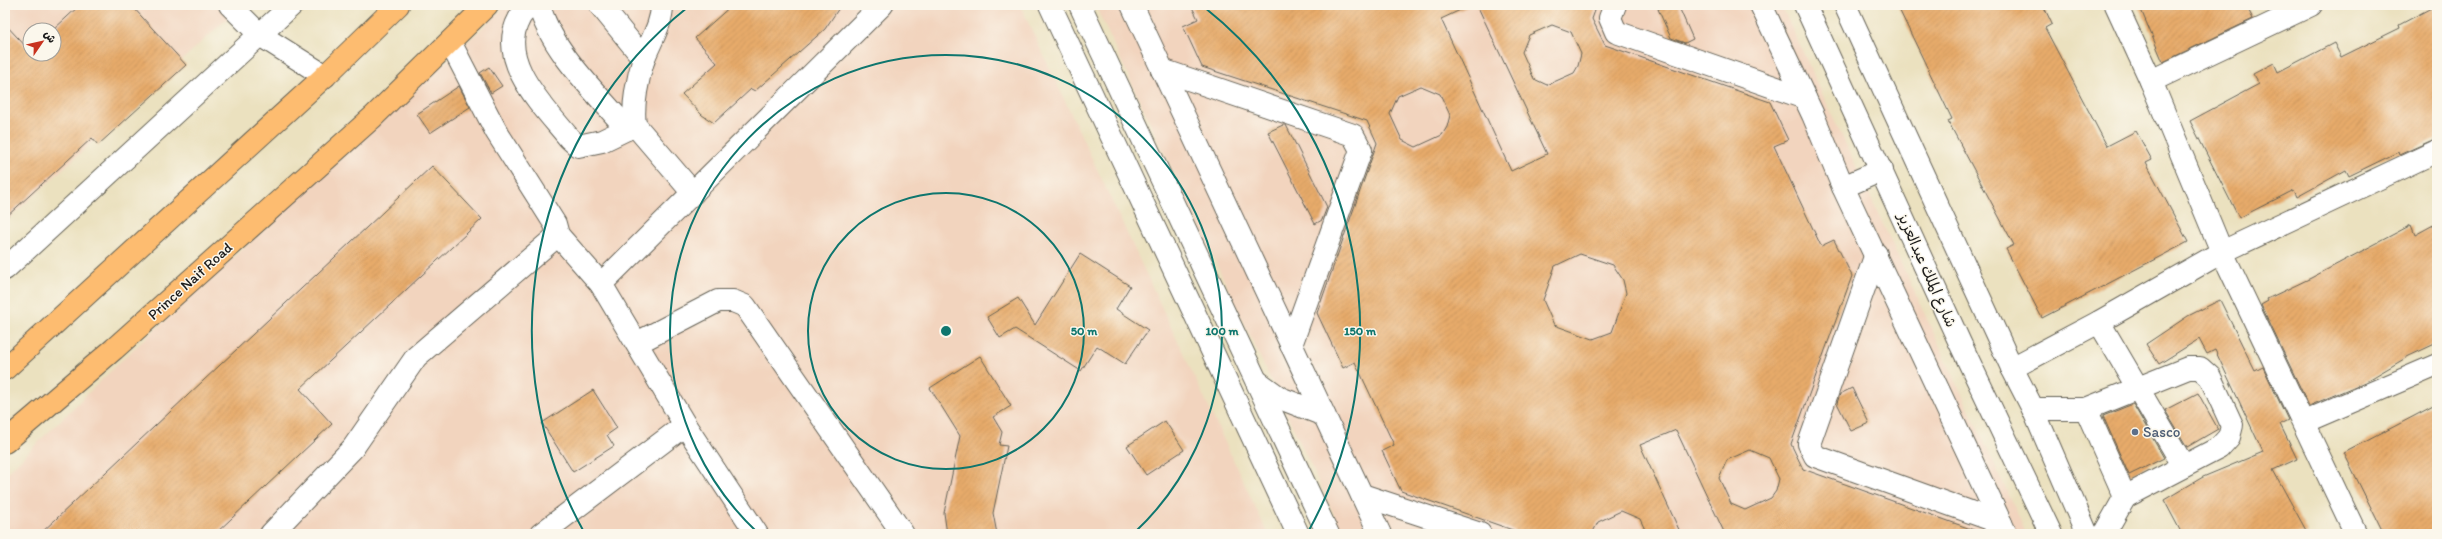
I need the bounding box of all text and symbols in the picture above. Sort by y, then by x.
north arrow [22,22,62,62]
text: ش [41,28,59,45]
street label: شارع الملك عبدالعزيز [1892,208,1960,330]
street label: Prince Naif Road [144,238,236,324]
centre of rings [939,324,953,338]
text: 50 m [1071,324,1098,338]
text: 100 m [1205,324,1239,338]
text: 150 m [1344,324,1377,338]
place label: Sasco [2143,423,2180,441]
marker: Sasco [2130,427,2140,437]

